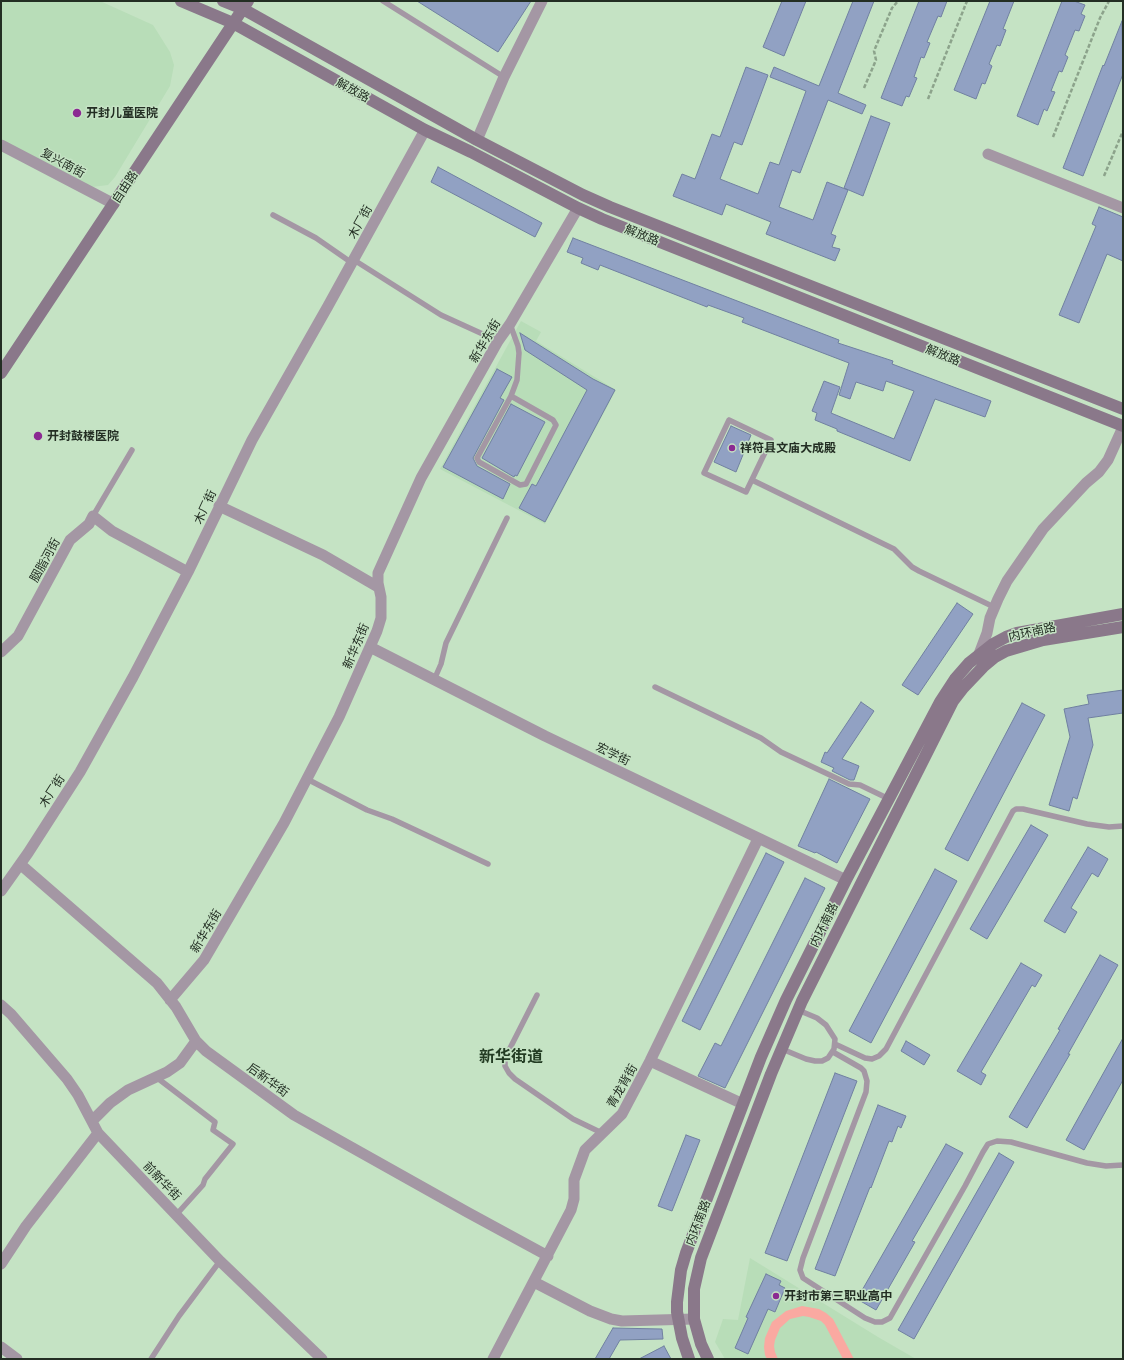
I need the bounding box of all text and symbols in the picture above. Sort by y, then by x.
street label: 解放路 [334,75,372,105]
place label: 开封儿童医院 [86,106,158,120]
marker: 开封儿童医院 [71,107,83,119]
street label: 复兴南街 [38,145,88,181]
street label: 自由路 [109,168,141,206]
street label: 木厂街 [345,203,375,241]
street label: 解放路 [623,222,661,248]
street label: 新华东街 [466,317,504,365]
street label: 解放路 [924,342,962,368]
place label: 开封鼓楼医院 [47,429,119,443]
marker: 开封鼓楼医院 [32,430,44,442]
place label: 祥符县文庙大成殿 [740,441,836,455]
marker: 祥符县文庙大成殿 [727,443,737,453]
street label: 木厂街 [191,488,219,526]
street label: 胭脂河街 [27,536,63,584]
street label: 内环南路 [1007,620,1057,644]
street label: 新华东街 [340,621,372,671]
street label: 宏学街 [594,740,632,768]
street label: 木厂街 [36,772,68,810]
street label: 内环南路 [807,900,841,950]
street label: 新华东街 [187,907,225,955]
district label: 新华街道 [479,1047,543,1067]
street label: 后新华街 [244,1060,292,1100]
street label: 青龙背街 [604,1062,640,1110]
street label: 前新华街 [140,1159,184,1203]
street label: 内环南路 [683,1198,713,1248]
place label: 开封市第三职业高中 [784,1289,892,1303]
marker: 开封市第三职业高中 [771,1291,781,1301]

